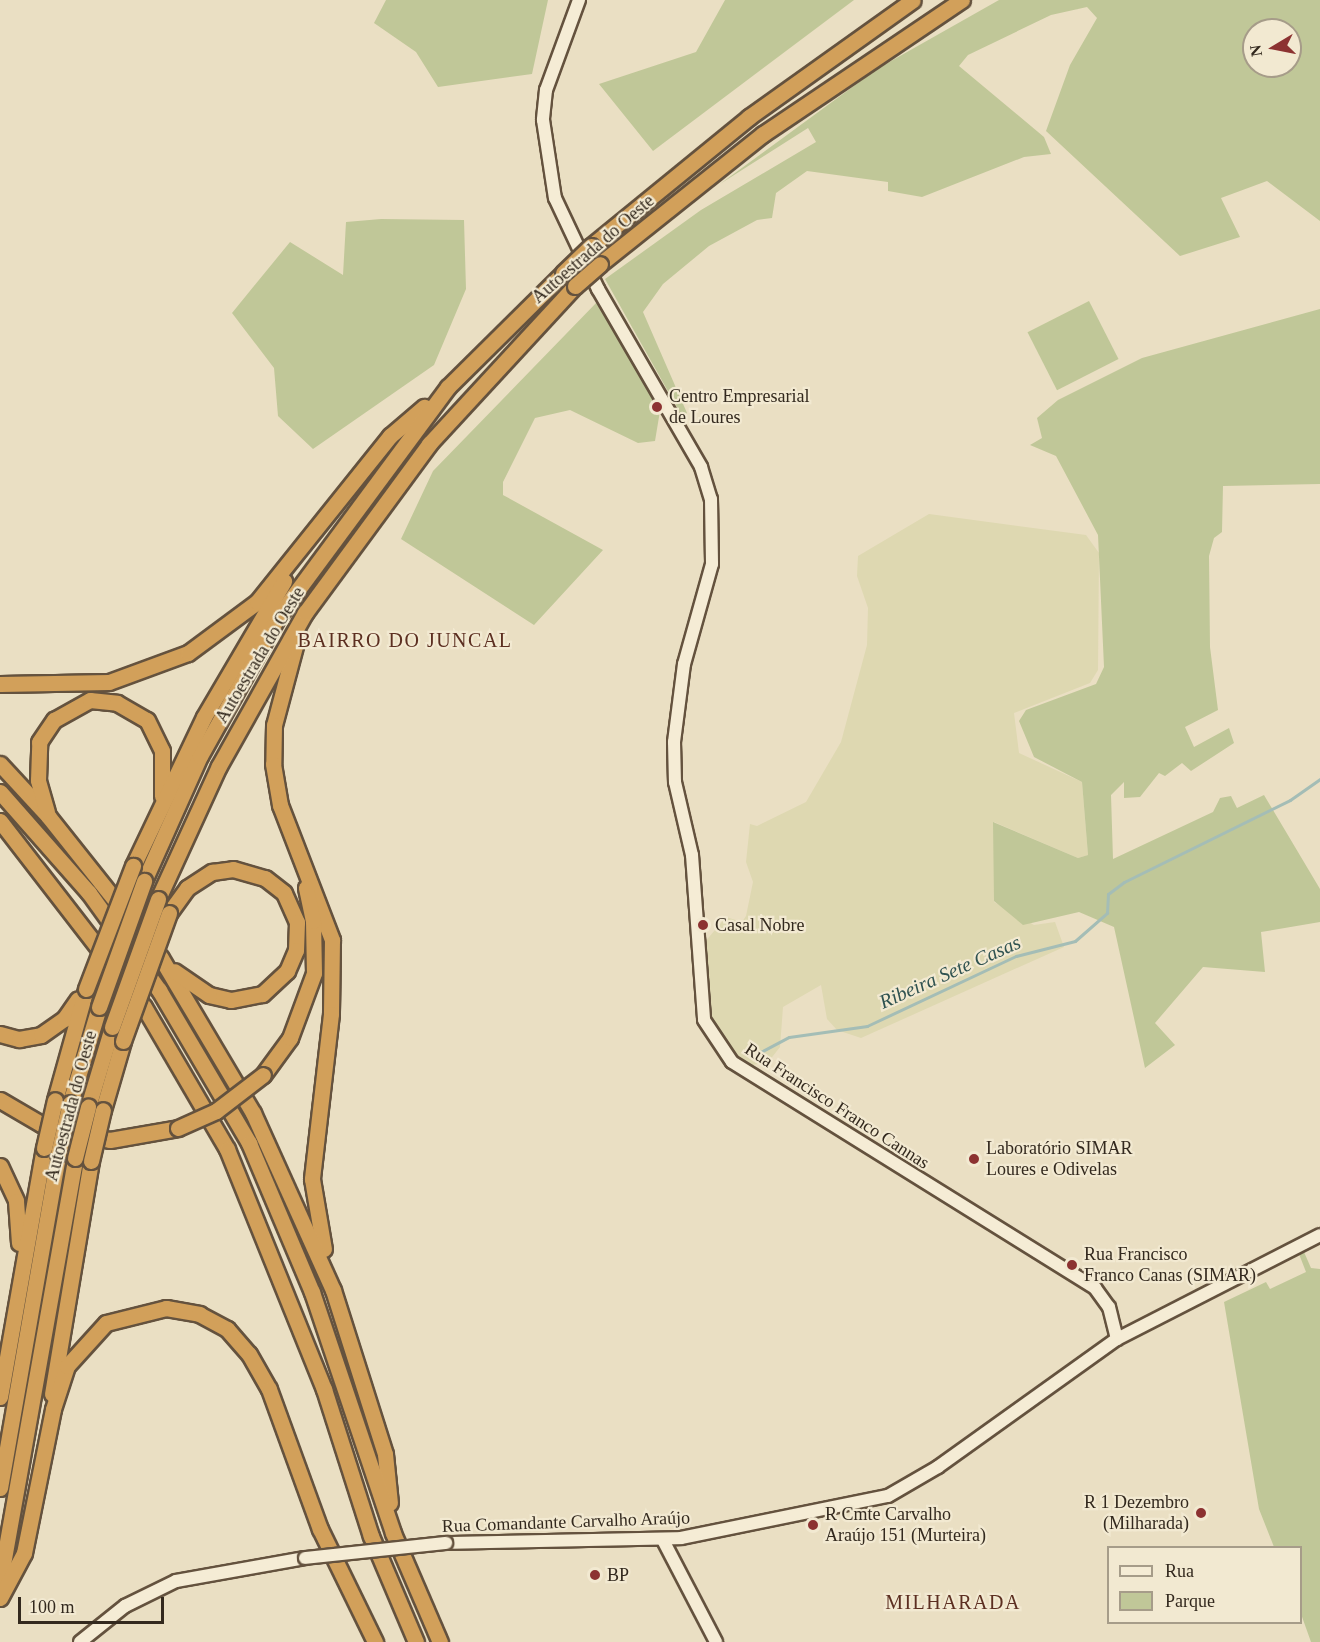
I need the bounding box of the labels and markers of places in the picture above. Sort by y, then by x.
place label: Centro Empresarial de Loures [669,386,809,428]
marker: Centro Empresarial de Loures [650,400,664,414]
place label: Casal Nobre [715,914,804,936]
marker: Casal Nobre [696,918,710,932]
place label: Laboratório SIMAR Loures e Odivelas [986,1138,1132,1180]
marker: Laboratório SIMAR Loures e Odivelas [967,1152,981,1166]
place label: Rua Francisco Franco Canas (SIMAR) [1084,1244,1256,1286]
marker: Rua Francisco Franco Canas (SIMAR) [1065,1258,1079,1272]
place label: R 1 Dezembro (Milharada) [1084,1492,1189,1534]
place label: R Cmte Carvalho Araújo 151 (Murteira) [825,1504,986,1546]
marker: R 1 Dezembro (Milharada) [1194,1506,1208,1520]
marker: R Cmte Carvalho Araújo 151 (Murteira) [806,1518,820,1532]
place label: BP [607,1564,629,1586]
marker: BP [588,1568,602,1582]

